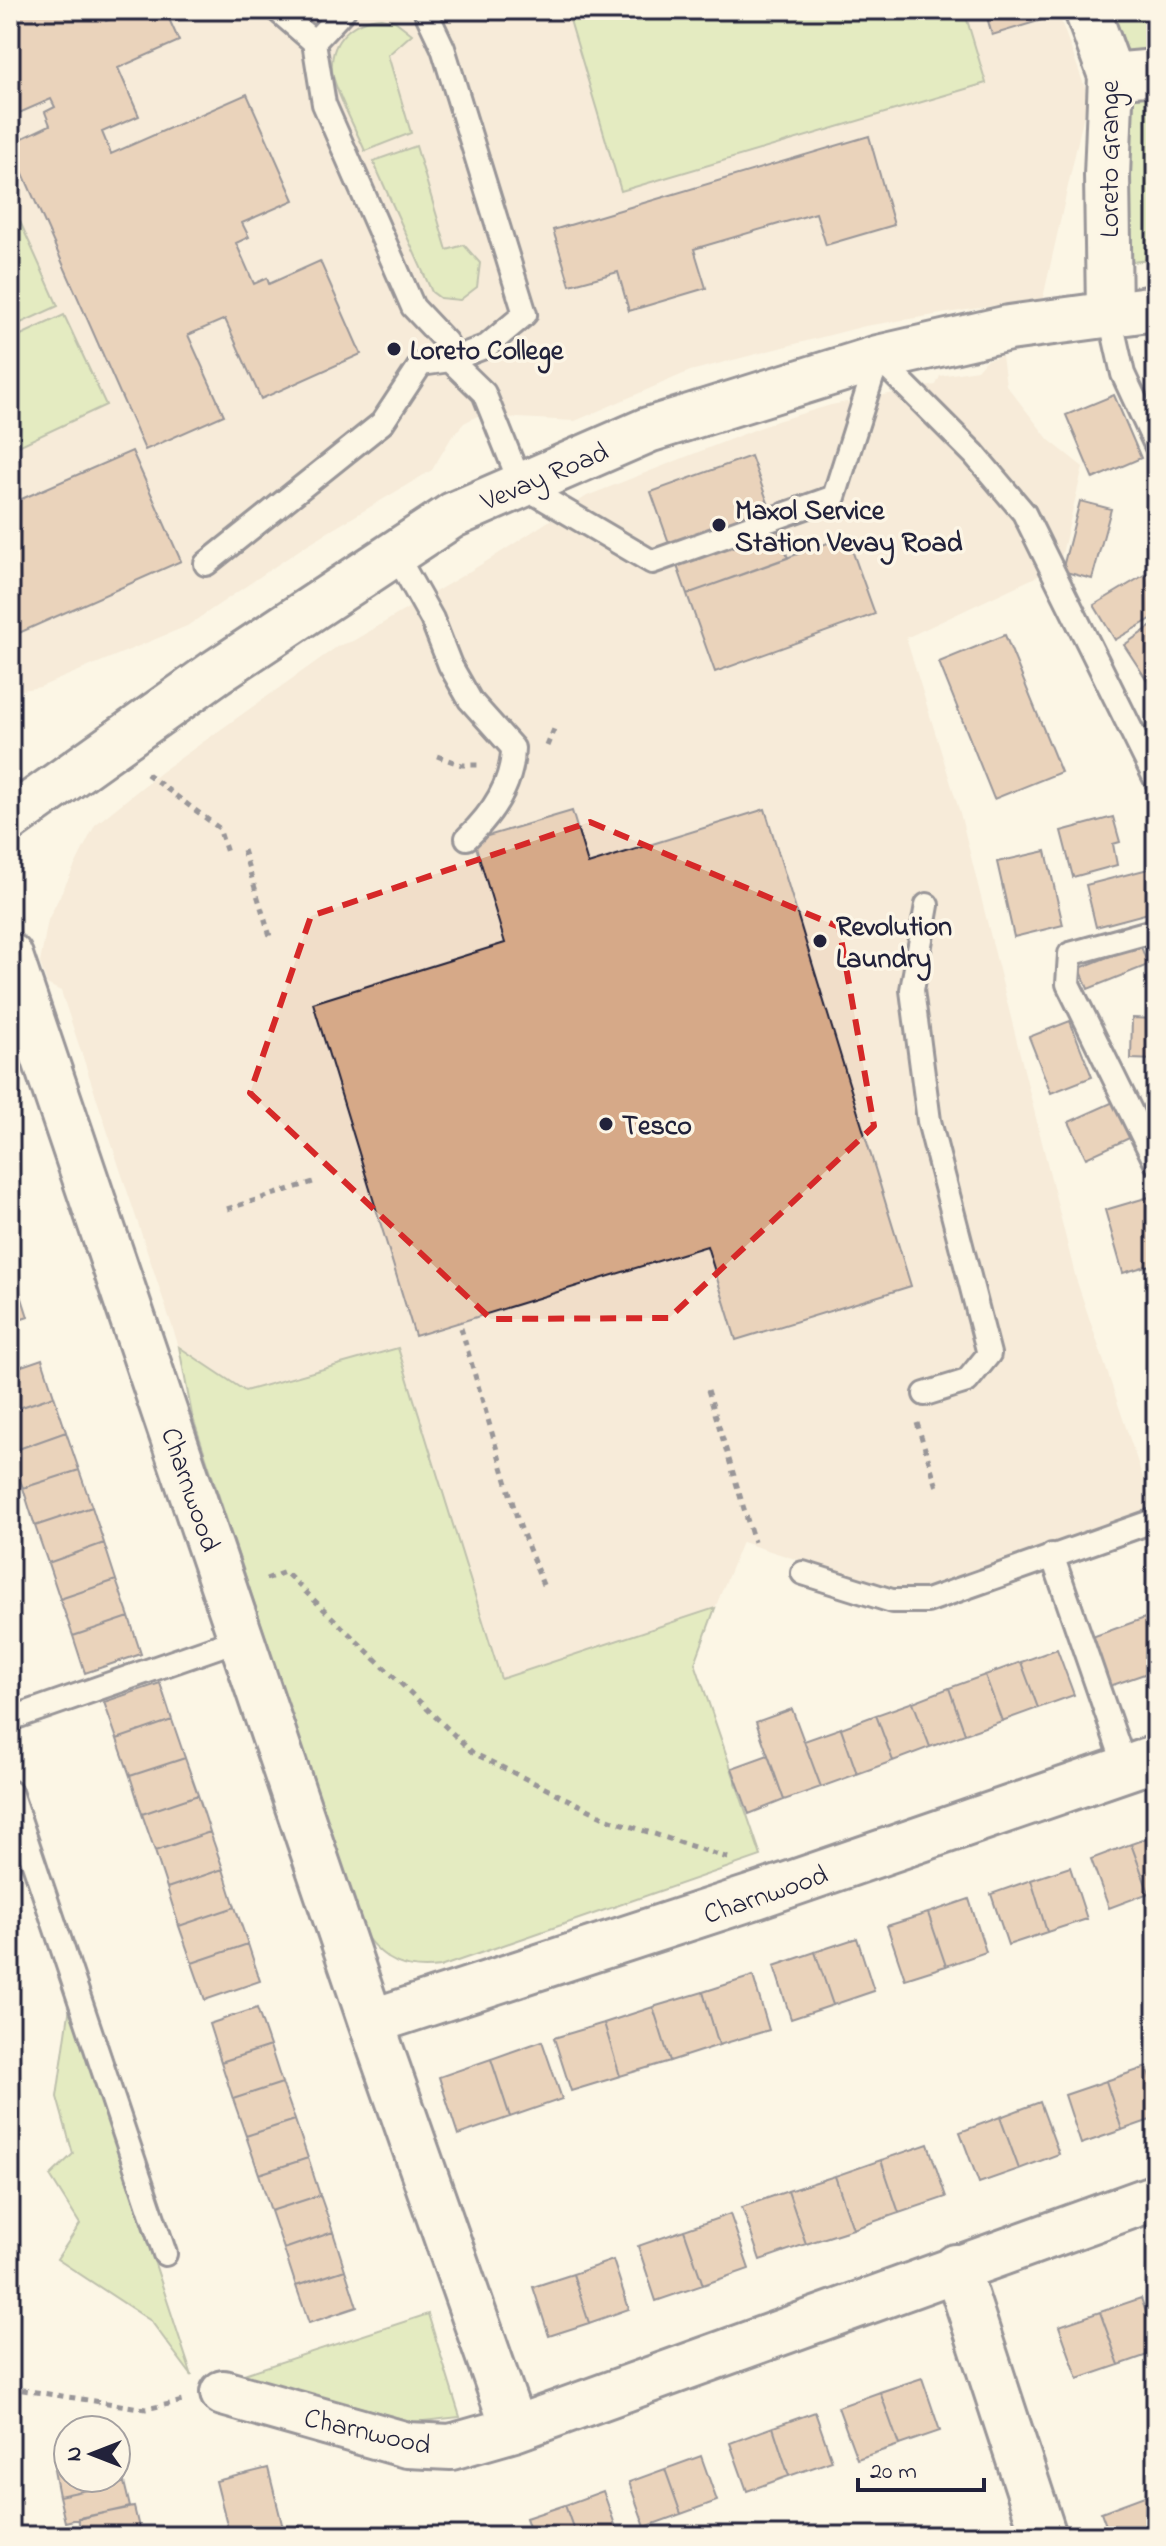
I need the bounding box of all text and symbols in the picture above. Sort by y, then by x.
street label: Loreto Grange [1091,80,1132,238]
place label: Loreto College [410,332,565,374]
marker: Loreto College [385,340,403,358]
street label: Vevay Road [474,433,616,524]
place label: Maxol Service Station Vevay Road [735,492,963,565]
marker: Maxol Service Station Vevay Road [710,516,728,534]
place label: Revolution Laundry [836,908,952,981]
marker: Revolution Laundry [811,932,829,950]
place label: Tesco [622,1107,692,1148]
marker: Tesco [597,1115,615,1133]
street label: Charnwood [148,1422,229,1558]
street label: Charnwood [698,1856,834,1937]
street label: Charnwood [300,2399,435,2468]
north arrow [52,2414,132,2494]
scale bar [858,2442,984,2492]
text: N [59,2447,91,2461]
text: 20 m [870,2455,917,2490]

